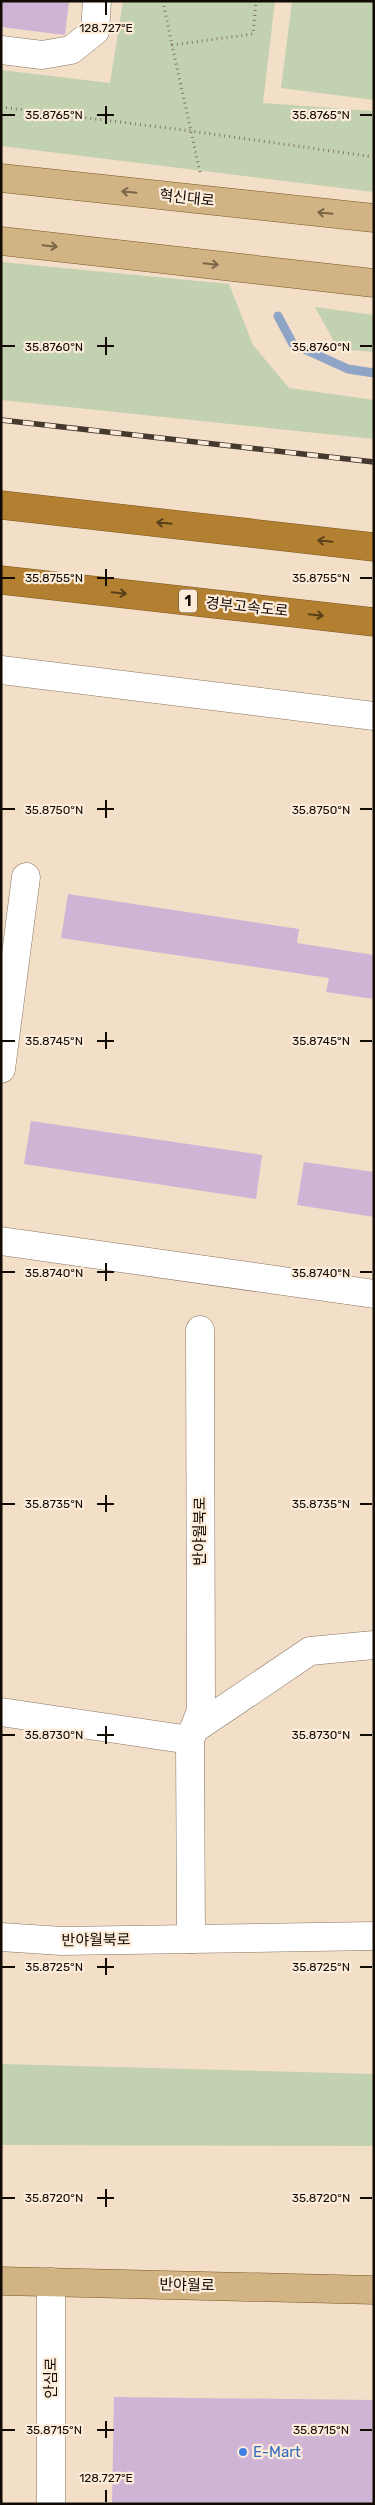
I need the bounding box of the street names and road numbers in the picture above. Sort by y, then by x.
street label: 혁신대로 [159,186,215,210]
road number: 1 [179,590,197,612]
street label: 경부고속도로 [205,594,289,620]
street label: 반야월북로 [191,1496,209,1566]
street label: 반야월북로 [61,1930,131,1950]
street label: 반야월로 [159,2276,215,2294]
street label: 안심로 [42,2357,60,2399]

